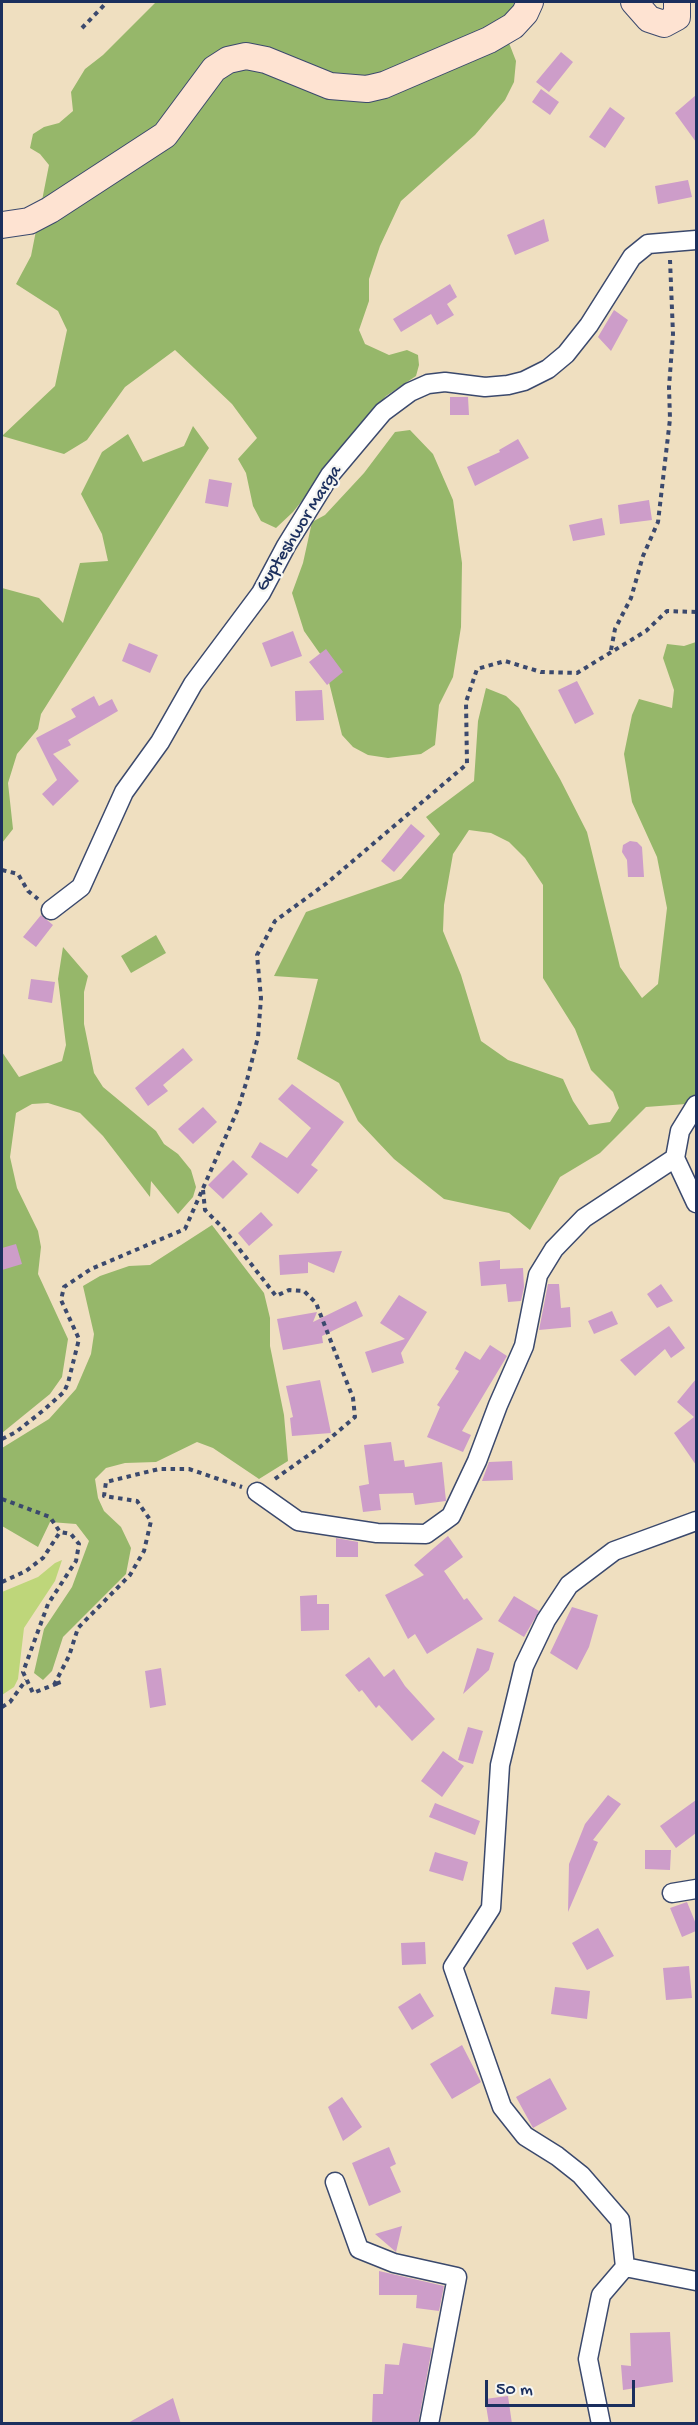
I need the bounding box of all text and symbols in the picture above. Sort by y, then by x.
street label: Gupteshwor Marga [253,462,347,596]
scale bar [488,2368,638,2406]
text: 50 m [496,2380,533,2401]

